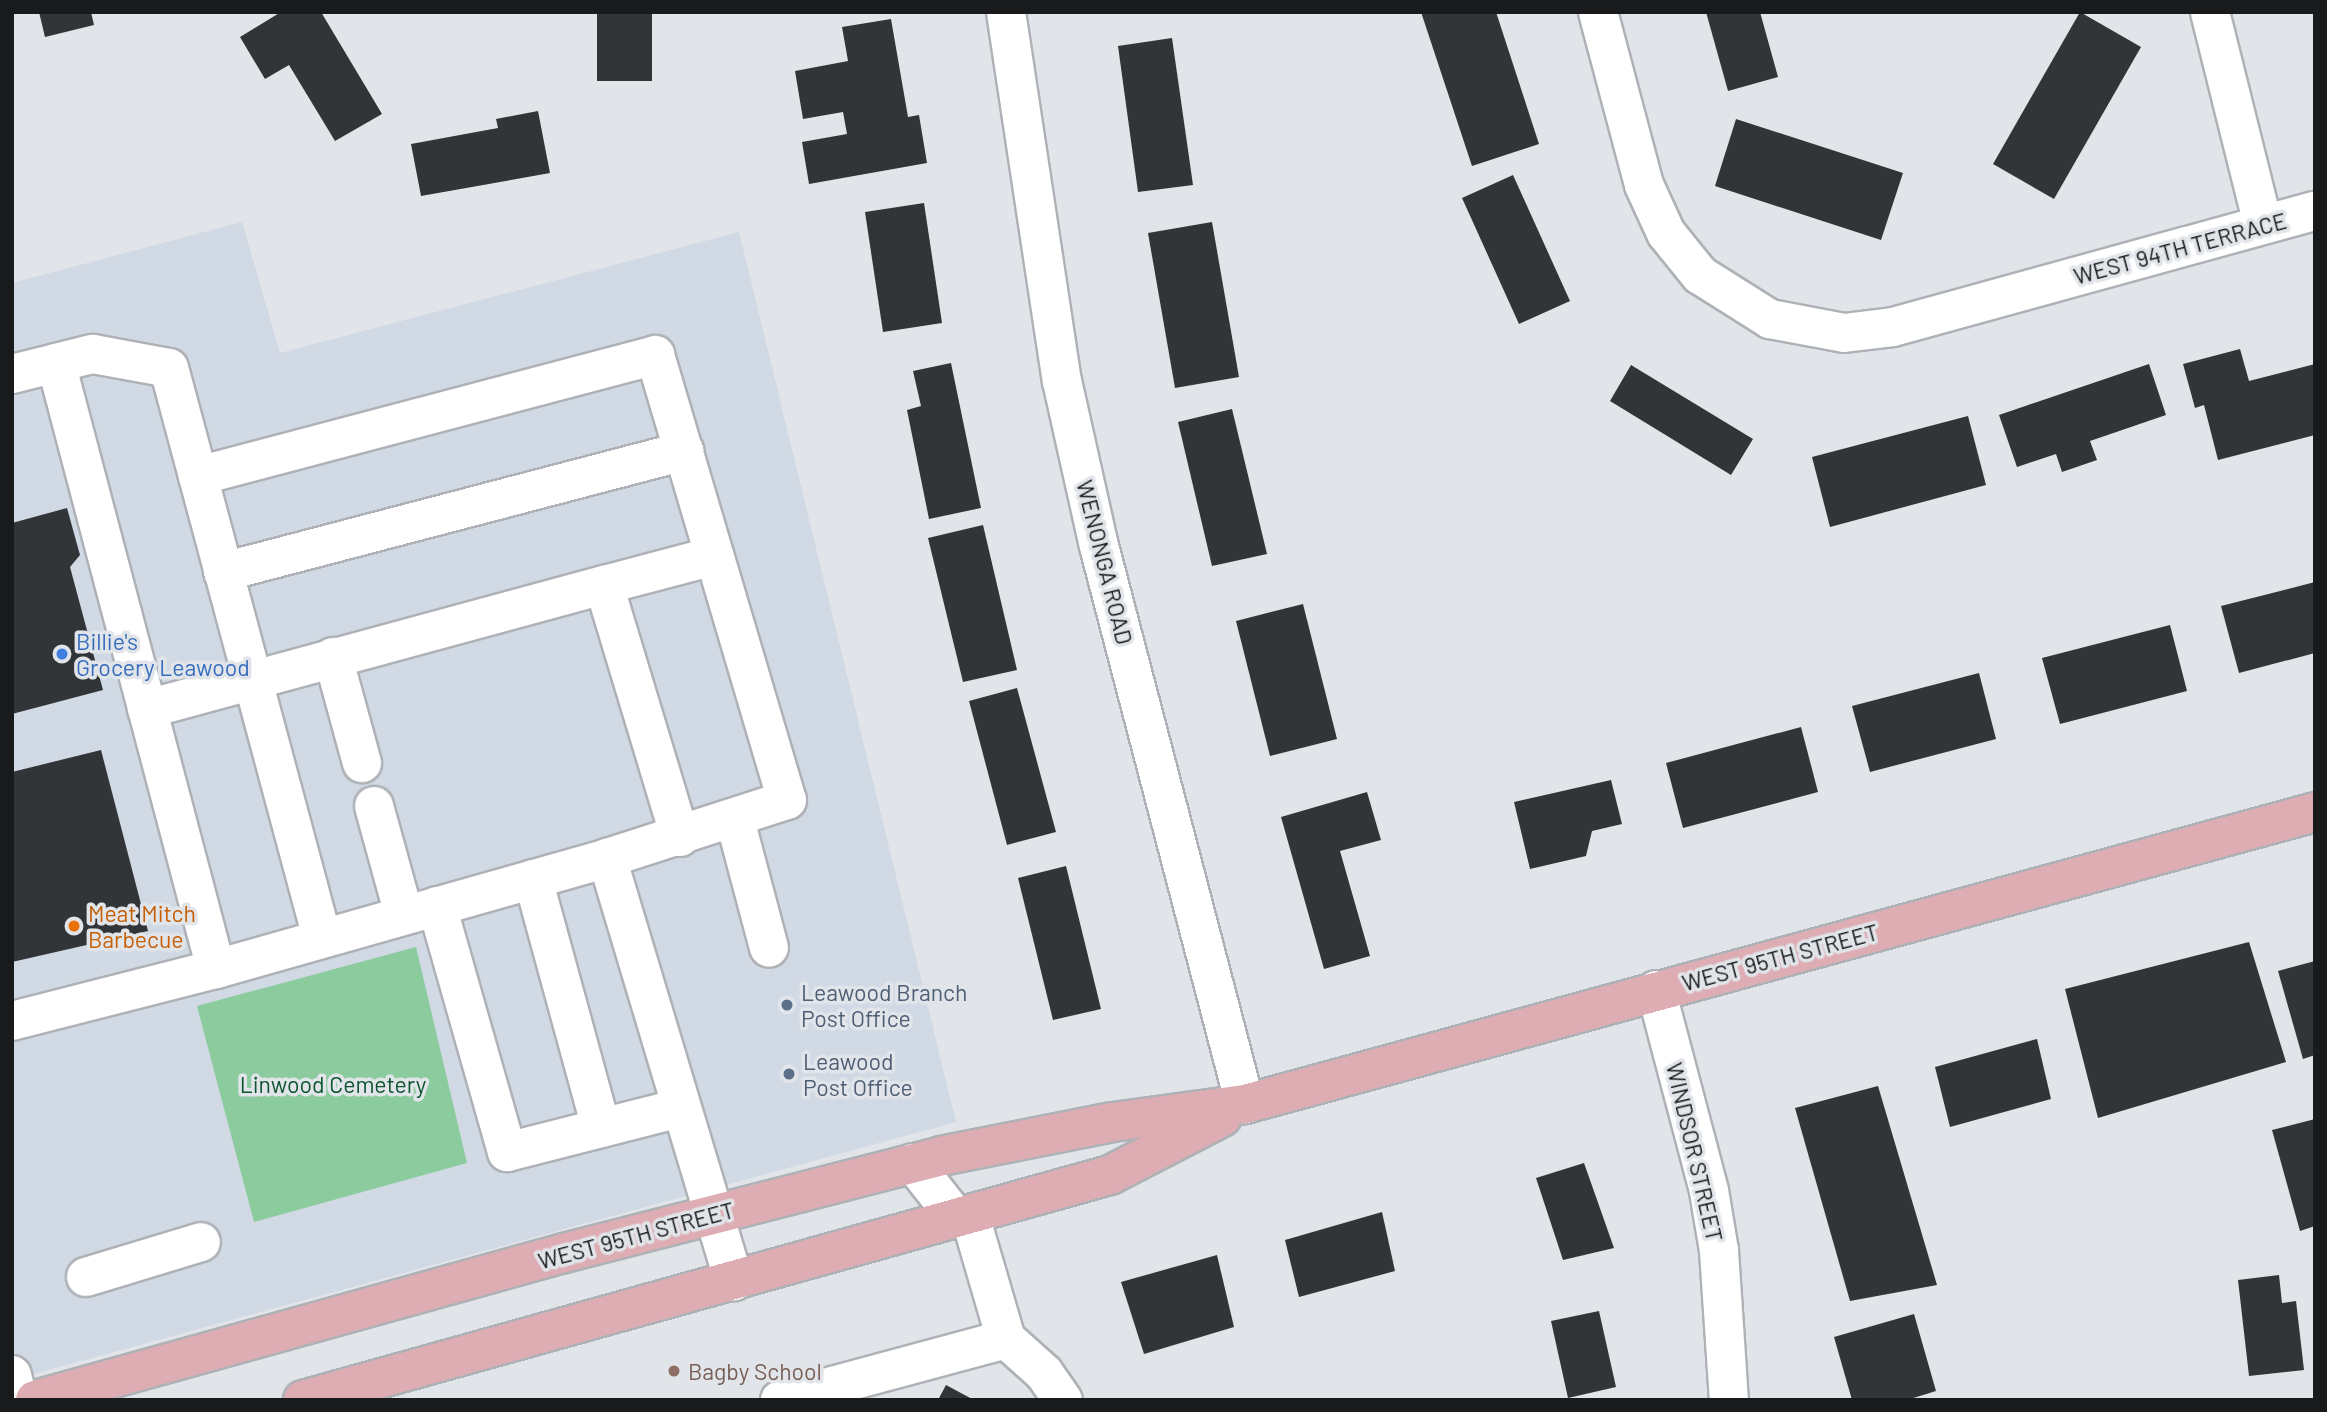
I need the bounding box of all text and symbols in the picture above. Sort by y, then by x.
street label: WEST 94TH TERRACE [2070,206,2290,290]
street label: WENONGA ROAD [1071,477,1139,647]
place label: Billie's Grocery Leawood [76,627,250,681]
marker: Billie's Grocery Leawood [54,646,70,662]
place label: Meat Mitch Barbecue [88,899,196,953]
marker: Meat Mitch Barbecue [66,918,82,934]
street label: WEST 95TH STREET [1679,918,1881,996]
place label: Leawood Branch Post Office [801,978,967,1032]
marker: Leawood Branch Post Office [779,997,795,1013]
place label: Leawood Post Office [803,1047,913,1101]
street label: WINDSOR STREET [1661,1060,1729,1244]
marker: Leawood Post Office [781,1066,797,1082]
park label: Linwood Cemetery [240,1070,426,1098]
street label: WEST 95TH STREET [535,1196,737,1274]
place label: Bagby School [688,1357,822,1385]
marker: Bagby School [666,1363,682,1379]

